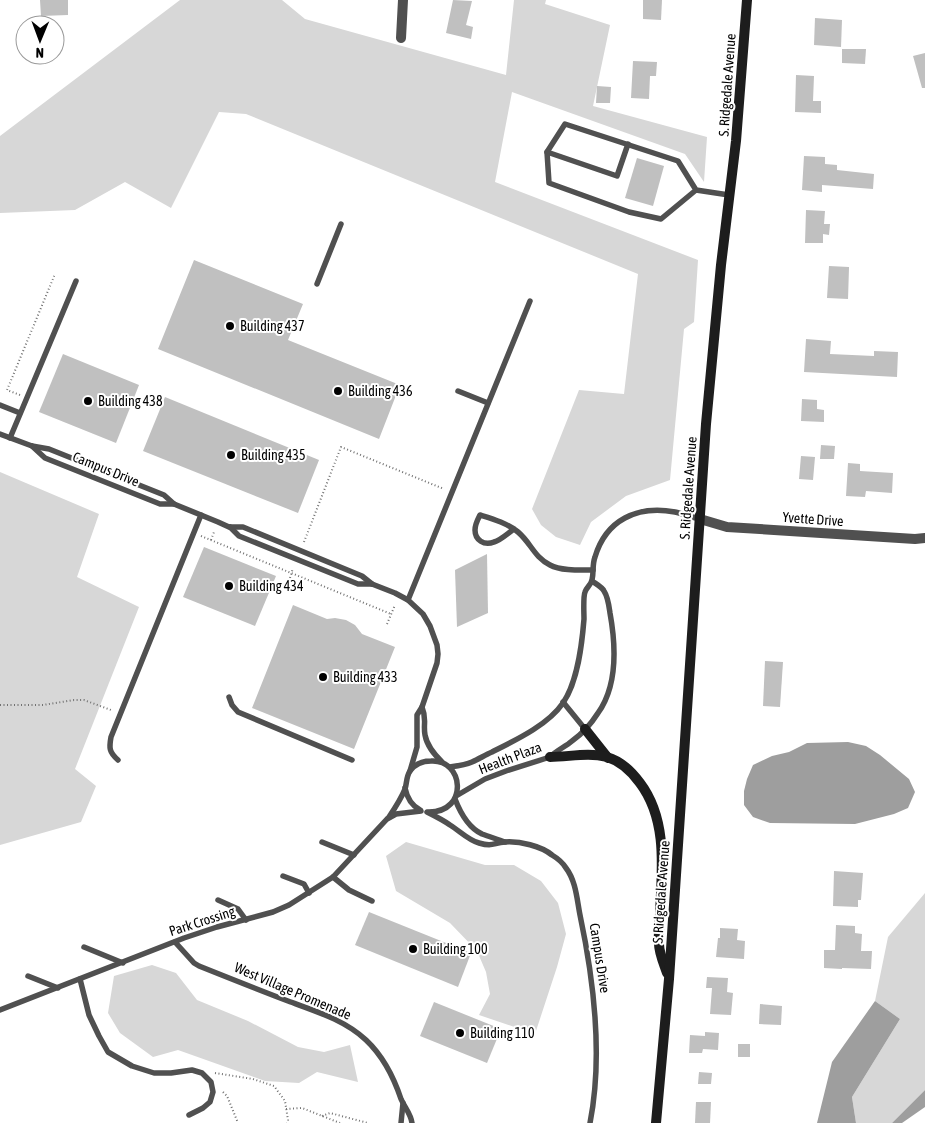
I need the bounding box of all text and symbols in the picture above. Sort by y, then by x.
north arrow [15,15,65,65]
street label: S. Ridgedale Avenue [715,33,739,137]
text: N [36,45,44,61]
place label: Building 437 [240,318,305,334]
marker: Building 437 [224,320,236,332]
place label: Building 436 [348,383,413,399]
marker: Building 436 [332,385,344,397]
place label: Building 438 [98,393,163,409]
marker: Building 438 [82,395,94,407]
street label: S. Ridgedale Avenue [676,436,700,540]
place label: Building 435 [241,447,306,463]
street label: Campus Drive [70,448,142,490]
marker: Building 435 [225,449,237,461]
street label: Yvette Drive [782,509,844,529]
place label: Building 434 [239,578,304,594]
marker: Building 434 [223,580,235,592]
place label: Building 433 [333,669,398,685]
marker: Building 433 [317,671,329,683]
street label: Health Plaza [476,739,544,777]
street label: S. Ridgedale Avenue [649,840,673,944]
street label: Park Crossing [167,903,237,939]
street label: Campus Drive [587,922,613,994]
place label: Building 100 [423,941,488,957]
marker: Building 100 [407,943,419,955]
street label: West Village Promenade [232,959,354,1023]
place label: Building 110 [470,1025,535,1041]
marker: Building 110 [454,1027,466,1039]

